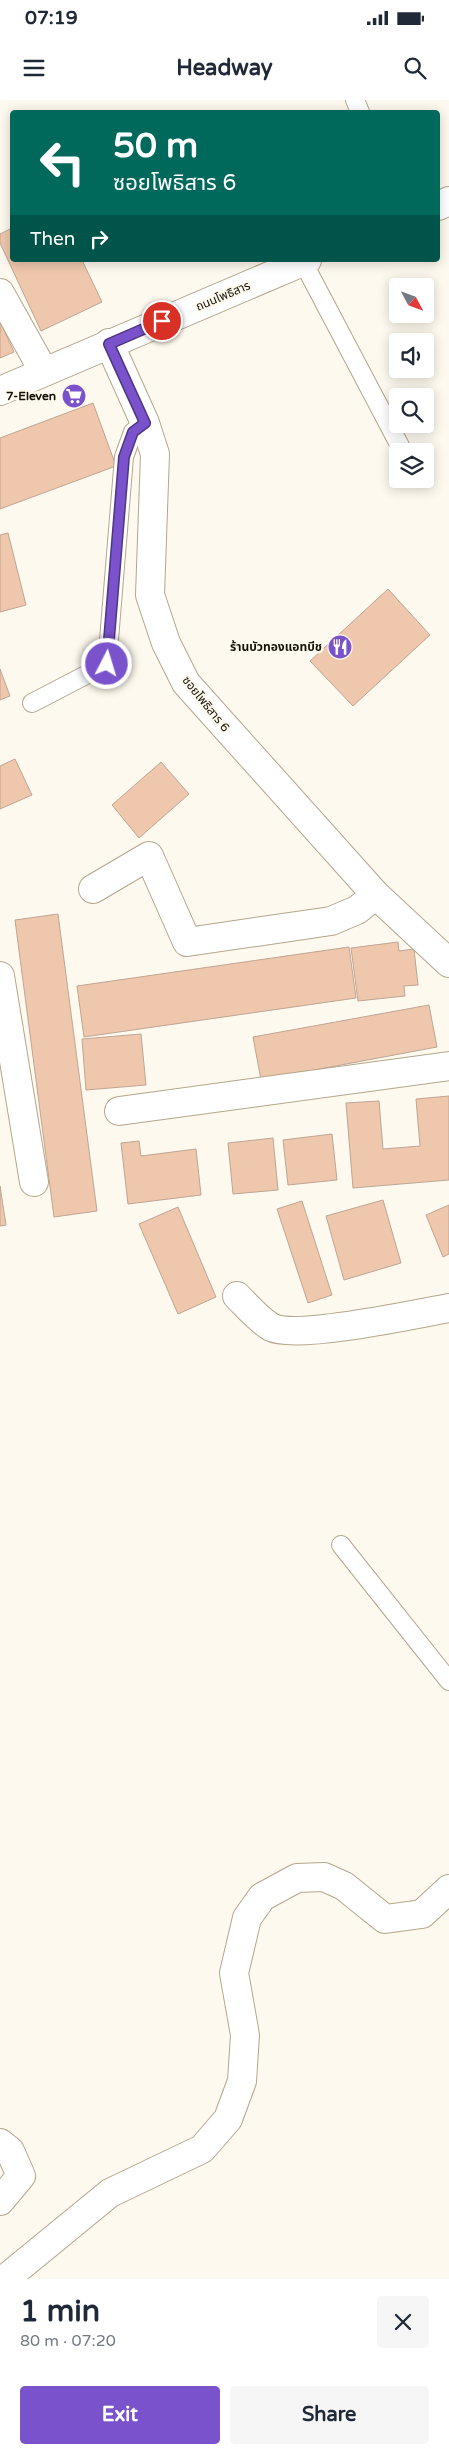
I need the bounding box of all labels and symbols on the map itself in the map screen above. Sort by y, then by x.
street label: ถนนโพธิสาร [194,278,252,314]
north arrow [389,278,434,322]
pin [141,300,183,342]
supermarket icon: 7-Eleven [61,383,87,409]
place label: 7-Eleven [6,389,56,403]
restaurant icon: ร้านบัวทองแอทบีช [327,634,353,660]
position arrow [80,637,132,689]
place label: ร้านบัวทองแอทบีช [230,640,322,654]
street label: ซอยโพธิสาร 6 [179,673,233,735]

